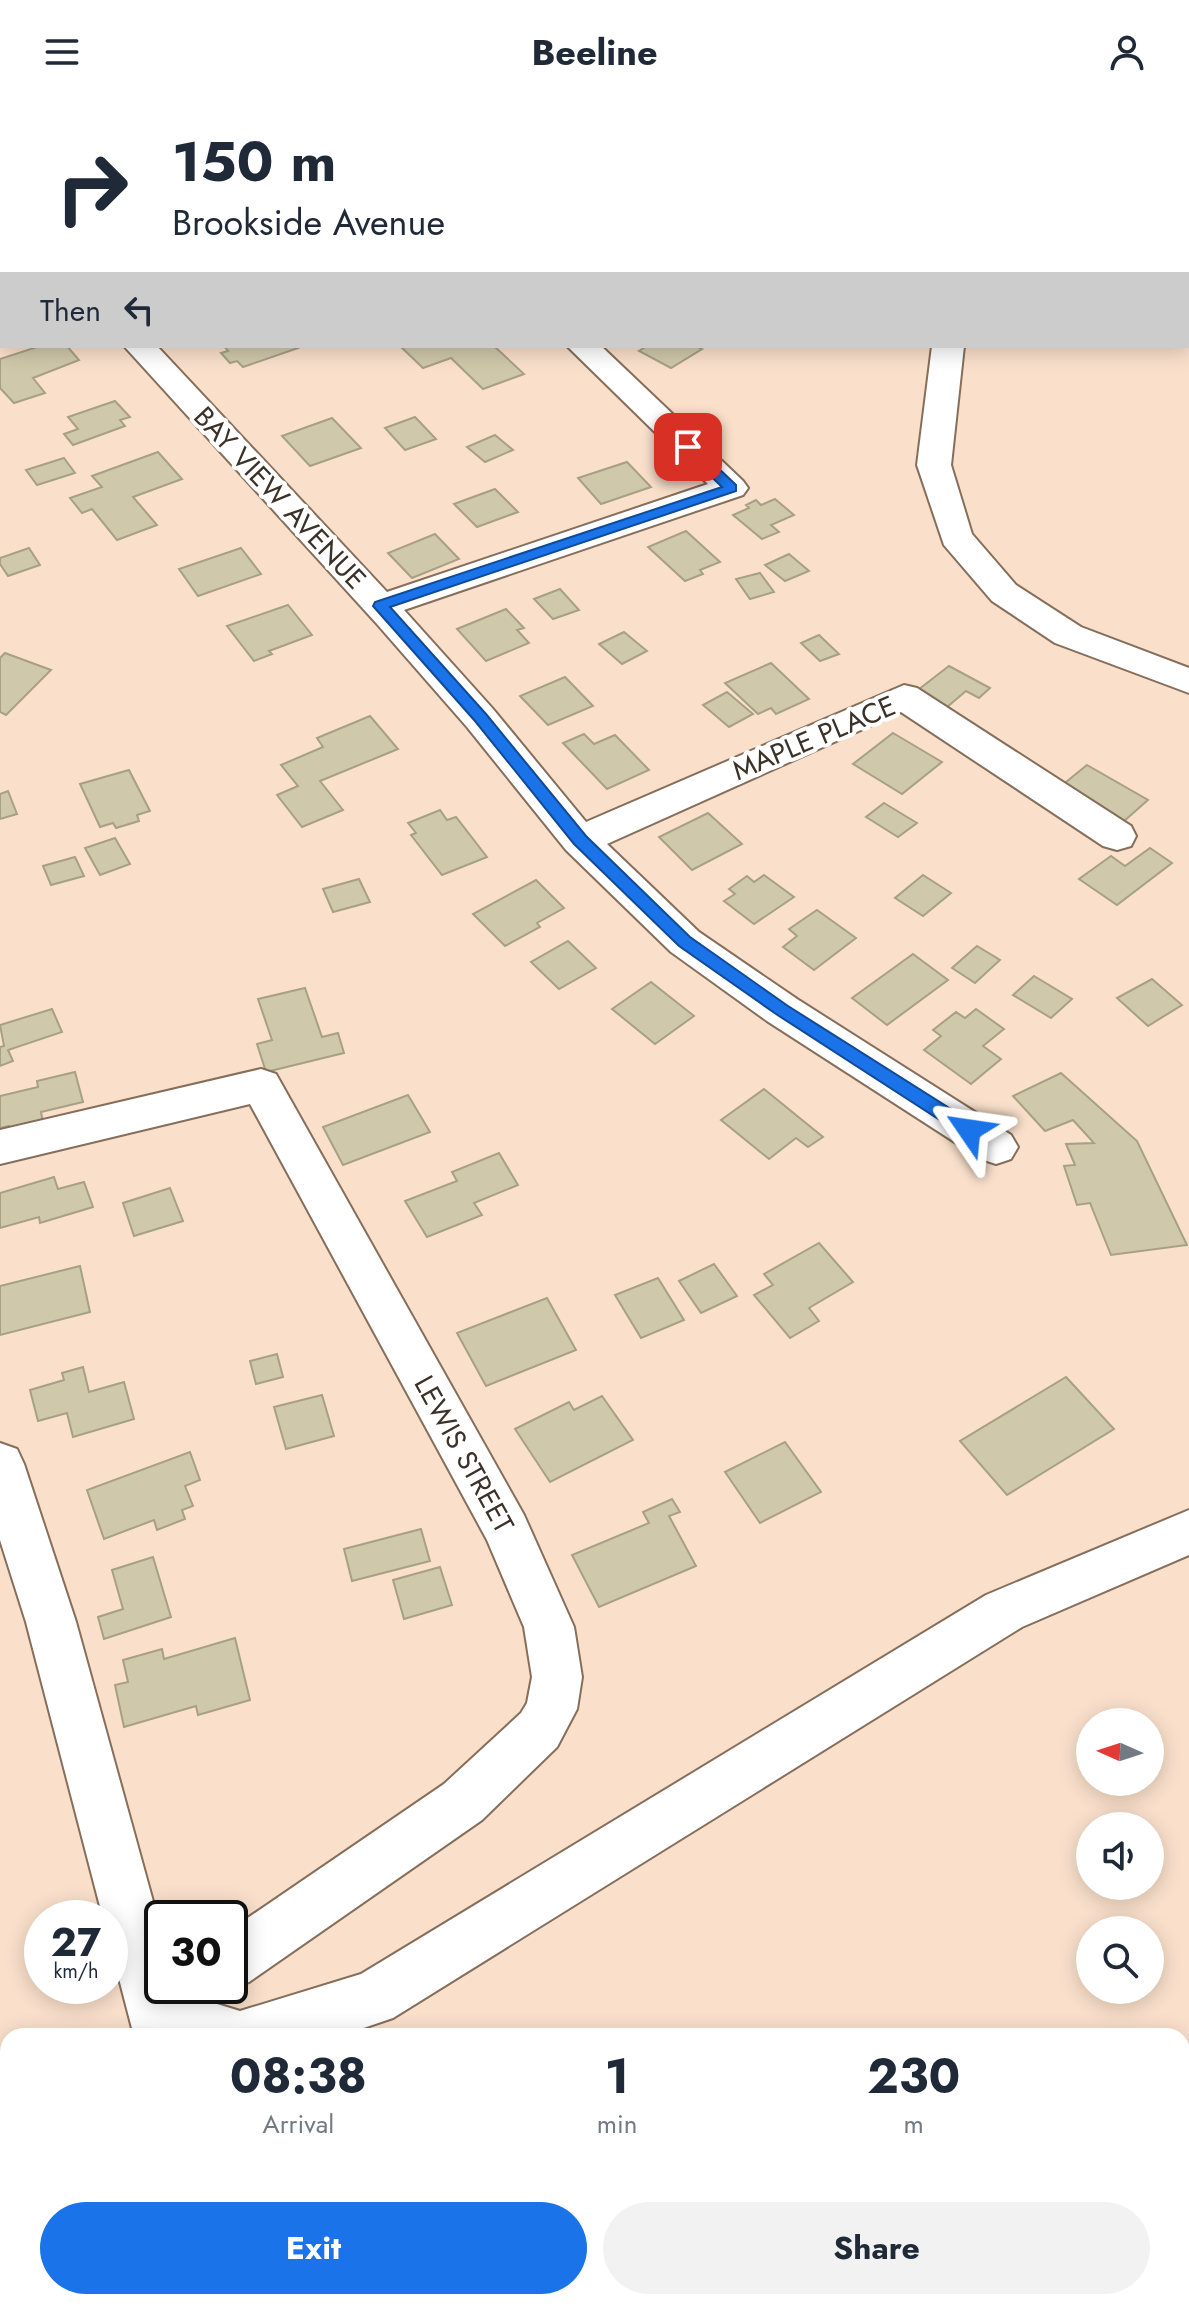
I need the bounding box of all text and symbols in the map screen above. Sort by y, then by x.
text: Beeline [531,26,658,78]
icon: menu [40,30,84,74]
icon: person [1105,30,1149,74]
text: 150 m [172,121,336,202]
icon: right [40,136,144,240]
text: Brookside Avenue [172,196,445,248]
icon: left [117,288,161,332]
text: Then [40,289,101,332]
street label: BAY VIEW AVENUE [184,397,376,599]
pin [654,413,722,481]
icon: arrive [666,425,710,469]
street label: MAPLE PLACE [726,685,902,791]
position arrow [927,1088,1011,1172]
street label: LEWIS STREET [404,1368,524,1540]
north arrow [1076,1708,1164,1796]
map controls [1076,1708,1164,2004]
button: sound [1076,1812,1164,1900]
speed limit sign: 30 [144,1900,248,2004]
text: 27 [51,1913,101,1971]
button: search [1076,1916,1164,2004]
text: km/h [53,1957,99,1986]
text: 08:38 [230,2042,367,2111]
text: 1 [605,2042,629,2111]
text: 230 [867,2042,960,2111]
text: Arrival [263,2105,334,2143]
text: min [597,2105,637,2143]
text: m [904,2105,924,2143]
button: Exit [40,2202,587,2294]
button: Share [603,2202,1150,2294]

